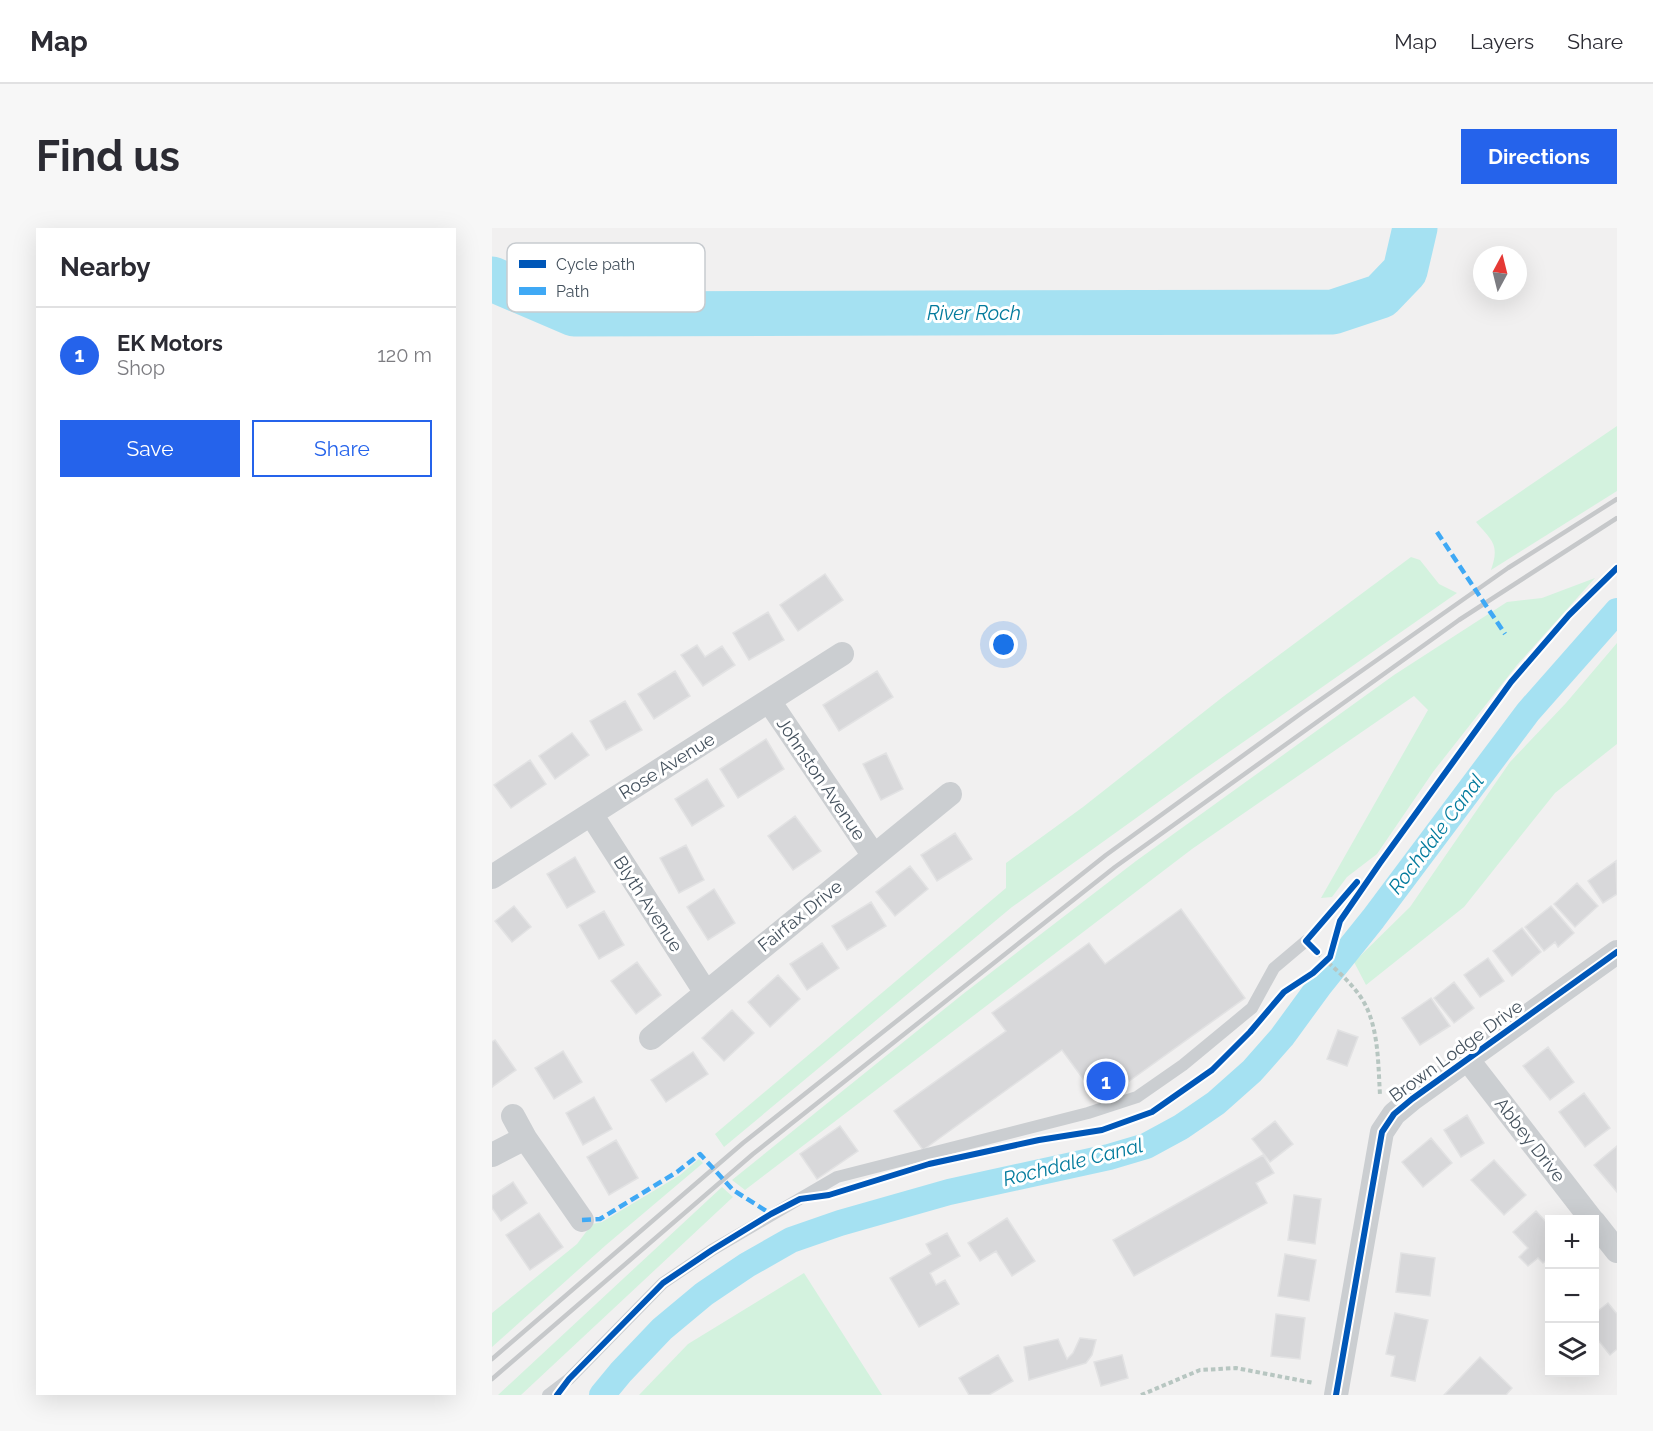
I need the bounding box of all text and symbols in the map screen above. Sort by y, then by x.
text: Map [30,25,88,58]
text: Map [1394,29,1437,54]
text: Layers [1470,29,1534,54]
text: Share [1567,29,1623,54]
button: Directions [1461,129,1617,184]
text: Find us [36,132,180,181]
legend [507,243,705,312]
north arrow [1473,246,1527,300]
text: Nearby [60,252,150,282]
text: Cycle path [556,255,635,274]
text: Path [556,282,589,301]
water label: River Roch [927,301,1021,325]
text: EK Motors [117,330,223,356]
text: 1 [75,343,84,367]
text: 120 m [377,343,432,367]
text: Shop [117,356,165,380]
button: Save [60,420,240,477]
button: Share [252,420,432,477]
your location [989,630,1018,659]
street label: Johnston Avenue [773,714,870,844]
street label: Rose Avenue [615,728,719,803]
water label: Rochdale Canal [1383,769,1489,899]
street label: Blyth Avenue [610,852,687,956]
street label: Fairfax Drive [754,875,846,956]
street label: Brown Lodge Drive [1385,995,1527,1106]
pin: 1 [1086,1058,1126,1104]
street label: Abbey Drive [1491,1093,1570,1186]
water label: Rochdale Canal [1000,1133,1146,1191]
map controls [1545,1215,1599,1377]
button: + [1545,1215,1599,1269]
button: − [1545,1269,1599,1323]
button: layers [1545,1323,1599,1377]

